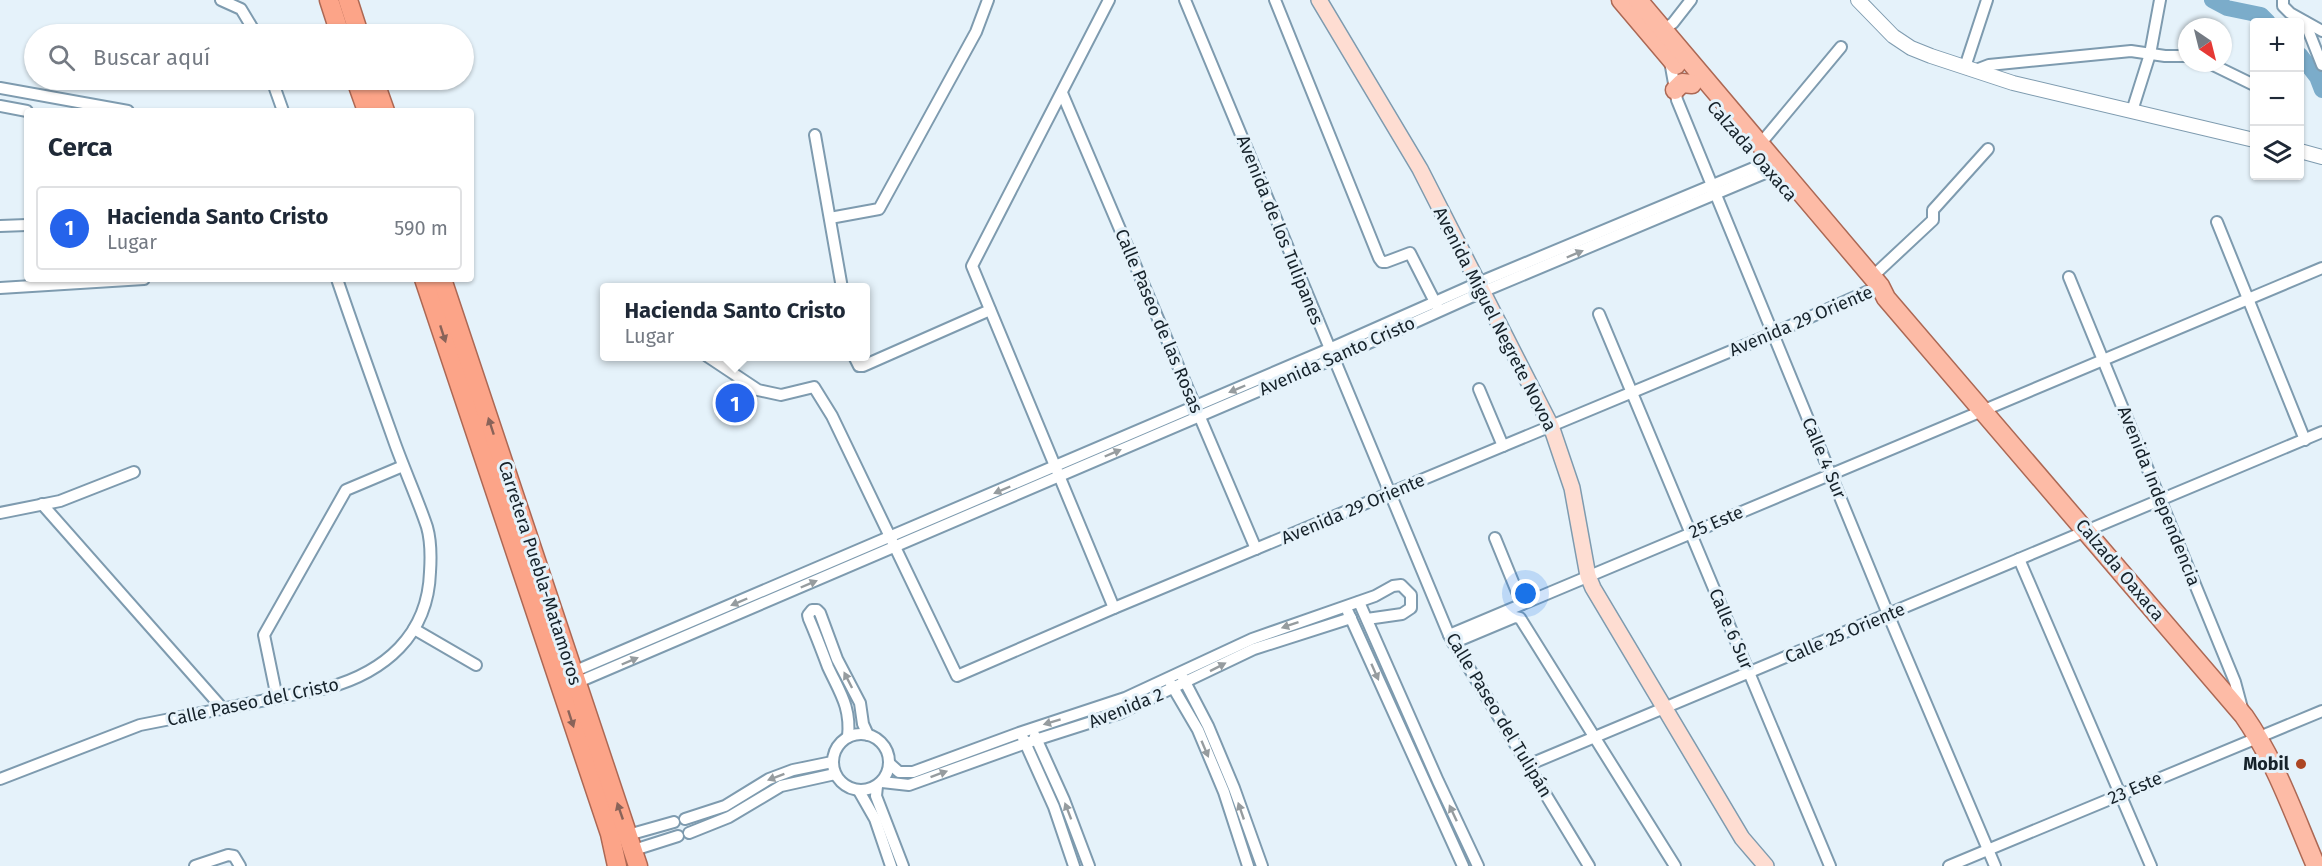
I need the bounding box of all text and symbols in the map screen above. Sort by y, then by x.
north arrow [2178,18,2232,72]
map controls [2250,18,2304,180]
button: + [2250,18,2304,72]
search box [24,24,474,90]
icon: search [45,41,78,74]
text: Buscar aquí [93,44,210,71]
button: − [2250,72,2304,126]
street label: Calzada Oaxaca [1702,96,1802,206]
button: layers [2250,126,2304,180]
text: Cerca [48,132,113,163]
street label: Avenida de los Tulipanes [1232,132,1328,328]
text: Hacienda Santo Cristo [107,203,328,230]
street label: Avenida Miguel Negrete Novoa [1429,203,1561,435]
text: 1 [65,216,74,240]
text: 590 m [394,216,448,240]
street label: Calle Paseo de las Rosas [1110,226,1208,416]
text: Lugar [107,230,157,254]
one-way arrow [1566,248,1584,258]
street label: Avenida 29 Oriente [1726,281,1876,361]
popup [600,283,870,361]
text: Hacienda Santo Cristo [624,297,846,324]
street label: Avenida Santo Cristo [1256,312,1418,400]
text: Lugar [624,324,674,348]
one-way arrow [438,326,448,344]
pin: 1 [716,380,754,426]
one-way arrow [1227,384,1245,394]
street label: Avenida Independencia [2113,403,2205,589]
street label: Calle 4 Sur [1797,414,1851,502]
one-way arrow [486,417,495,435]
one-way arrow [1105,448,1123,458]
street label: Carretera Puebla-Matamoros [493,458,587,688]
street label: Avenida 29 Oriente [1278,469,1428,549]
one-way arrow [993,485,1010,494]
street label: 25 Este [1686,501,1746,543]
street label: Calzada Oaxaca [2071,515,2169,625]
one-way arrow [801,579,819,589]
your location [1511,579,1540,608]
street label: Calle 6 Sur [1704,585,1758,673]
one-way arrow [730,598,748,607]
street label: Calle 25 Oriente [1782,598,1908,668]
one-way arrow [1281,621,1299,631]
street label: Calle Paseo del Tulipán [1441,629,1557,801]
one-way arrow [622,656,640,666]
one-way arrow [1209,662,1227,672]
one-way arrow [1370,663,1380,681]
one-way arrow [843,672,853,689]
street label: Calle Paseo del Cristo [165,673,341,731]
street label: Avenida 2 [1085,683,1167,733]
one-way arrow [567,710,576,728]
one-way arrow [1043,718,1061,727]
one-way arrow [1200,740,1210,758]
place label: Mobil [2243,753,2290,775]
marker: Mobil [2294,757,2308,771]
street label: 23 Este [2105,767,2165,809]
one-way arrow [930,769,948,779]
one-way arrow [767,772,785,782]
one-way arrow [614,801,624,819]
one-way arrow [1063,802,1073,820]
one-way arrow [1236,802,1246,820]
one-way arrow [1448,805,1457,822]

